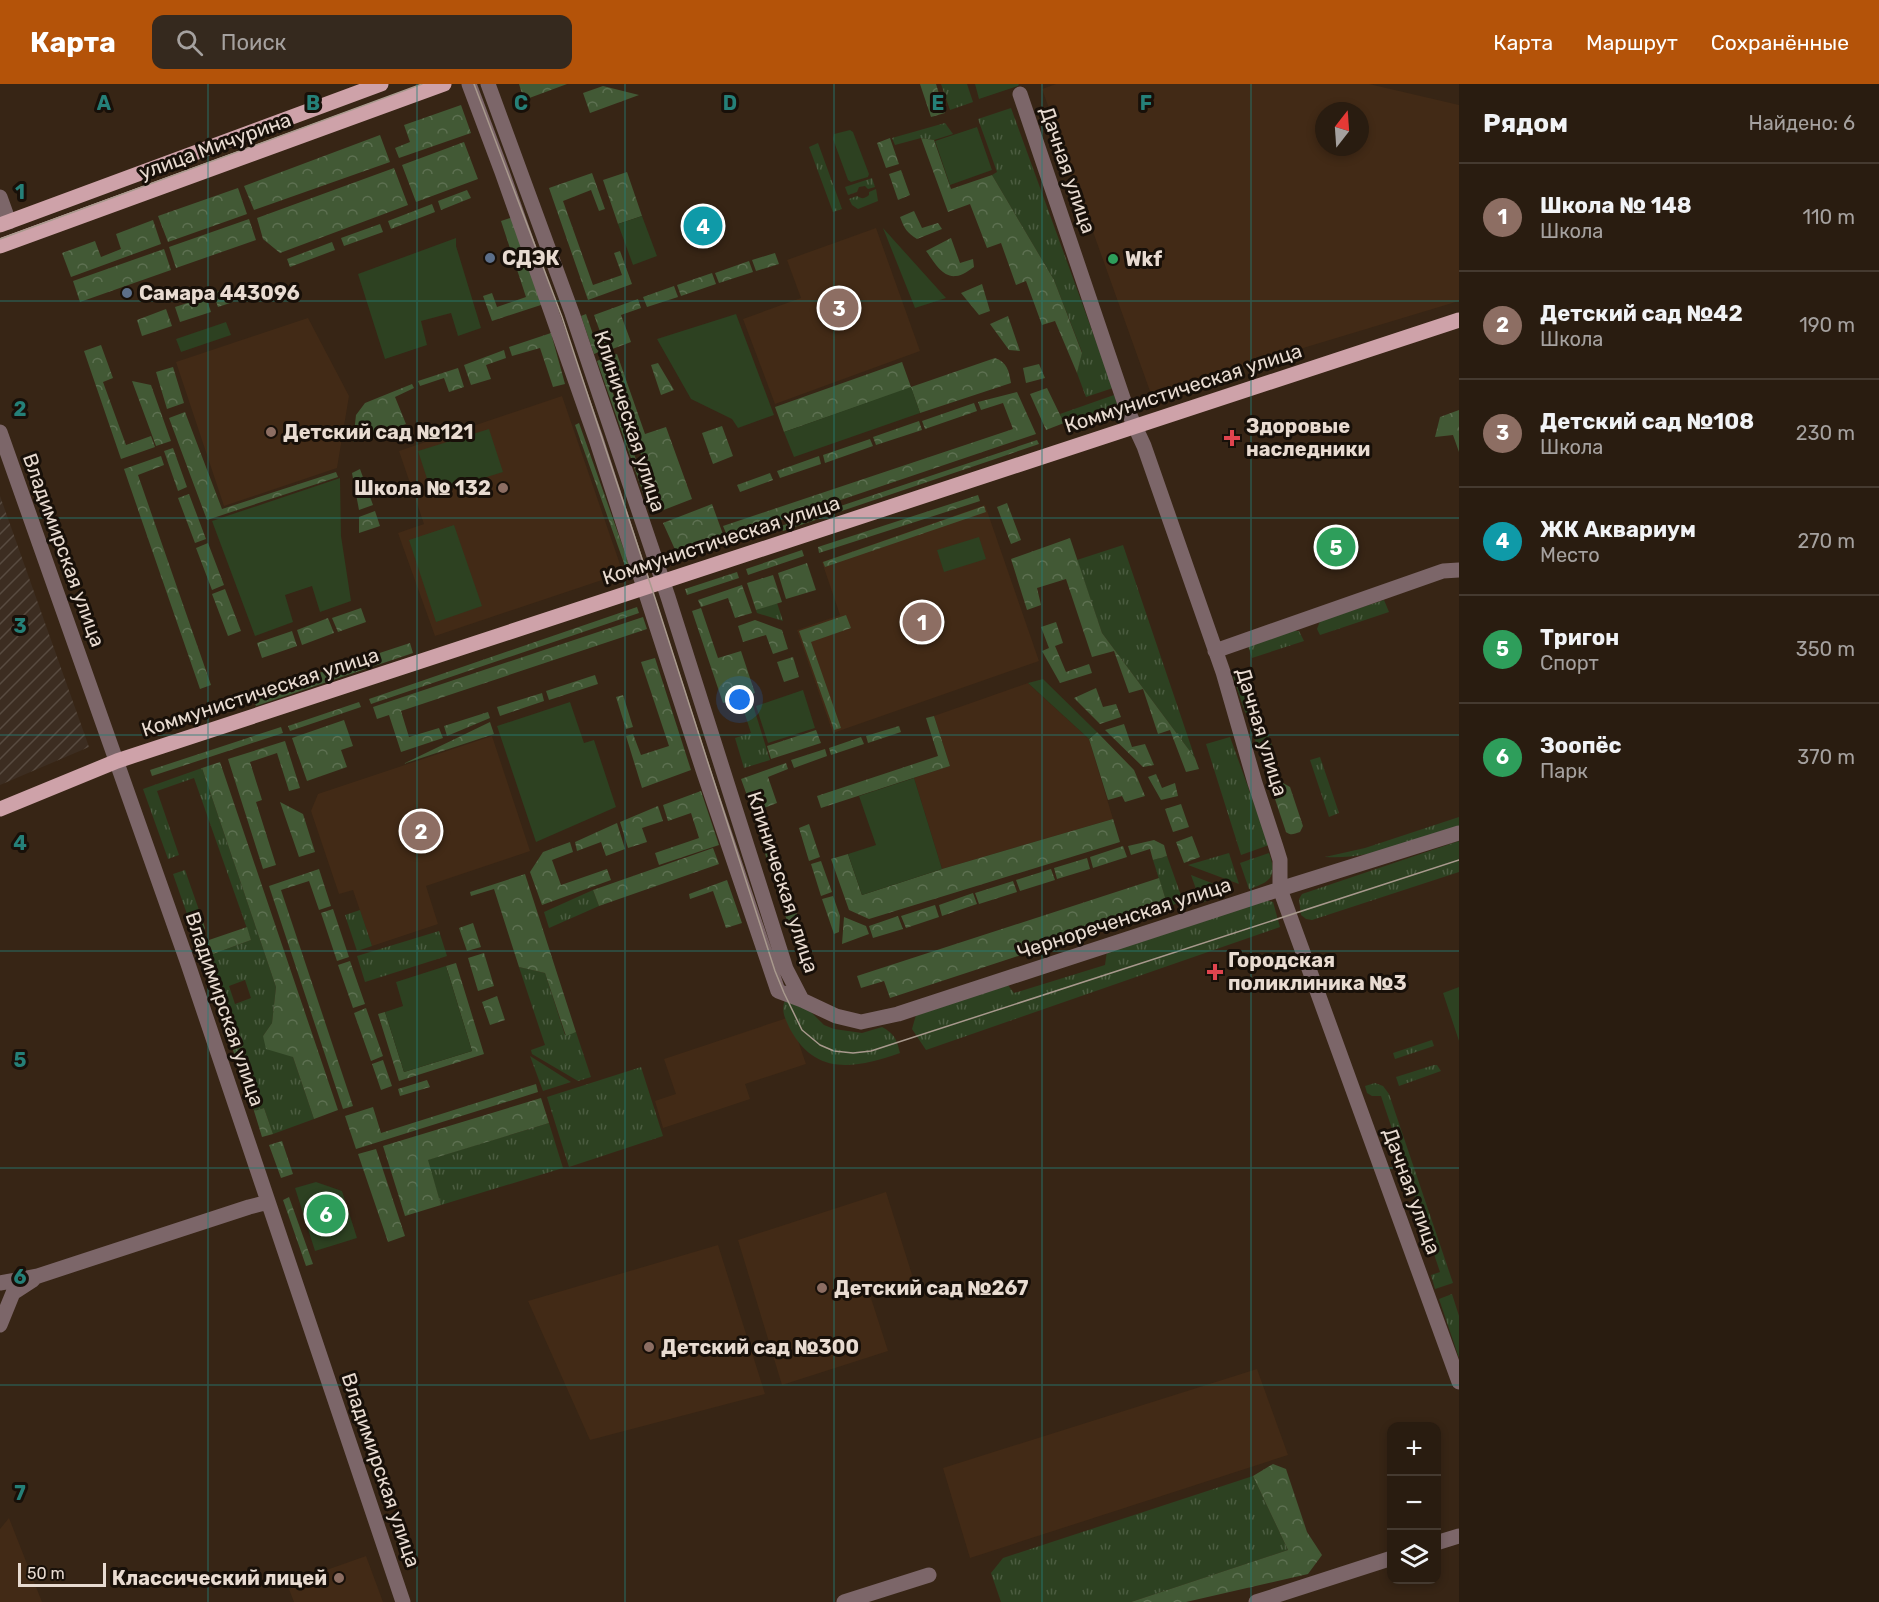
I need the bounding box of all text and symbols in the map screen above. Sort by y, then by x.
search box [152,15,572,69]
text: Карта [30,26,116,59]
icon: search [173,26,206,59]
text: Поиск [221,29,286,56]
text: Карта [1493,30,1553,55]
text: Маршрут [1586,30,1678,55]
text: Сохранённые [1711,30,1849,55]
text: A [97,91,112,115]
text: B [306,91,320,115]
text: C [514,91,528,115]
text: D [723,91,737,115]
text: E [932,91,944,115]
text: F [1140,91,1152,115]
north arrow [1315,102,1369,156]
street label: Дачная улица [1035,103,1101,237]
street label: улица Мичурина [136,107,294,185]
text: Рядом [1483,108,1568,139]
text: Найдено: 6 [1749,111,1855,135]
text: 1 [15,180,25,204]
text: Школа № 148 [1540,192,1692,219]
pin: 4 [684,204,722,248]
text: 1 [1498,205,1507,229]
text: 110 m [1803,205,1855,229]
text: Школа [1540,219,1603,243]
place label: СДЭК [502,246,560,270]
place label: Wkf [1125,247,1162,271]
marker: СДЭК [483,251,497,265]
marker: Wkf [1106,252,1120,266]
place label: Самара 443096 [139,281,300,305]
marker: Самара 443096 [120,286,134,300]
pin: 3 [820,286,858,330]
text: Детский сад №42 [1540,300,1743,327]
text: 2 [1496,313,1509,337]
text: 190 m [1799,313,1855,337]
street label: Клиническая улица [589,327,671,515]
text: Школа [1540,327,1603,351]
street label: Коммунистическая улица [1061,338,1305,438]
text: 2 [14,397,27,421]
text: Детский сад №108 [1540,408,1754,435]
place label: Здоровые наследники [1246,414,1370,461]
place label: Детский сад №121 [283,420,473,444]
text: 3 [1496,421,1509,445]
text: 230 m [1796,421,1855,445]
marker: Детский сад №121 [264,425,278,439]
marker: Здоровые наследники [1223,429,1241,447]
text: Школа [1540,435,1603,459]
street label: Владимирская улица [18,450,110,650]
place label: Школа № 132 [354,476,491,500]
marker: Школа № 132 [496,481,510,495]
street label: Коммунистическая улица [599,490,843,590]
text: ЖК Аквариум [1540,516,1696,543]
pin: 5 [1316,524,1356,570]
text: 4 [1496,529,1509,553]
text: 270 m [1798,529,1855,553]
text: Место [1540,543,1600,567]
pin: 1 [902,600,942,644]
text: 3 [13,614,27,638]
text: Тригон [1540,624,1619,651]
text: 5 [1496,637,1509,661]
text: 350 m [1796,637,1855,661]
street label: Коммунистическая улица [138,642,382,742]
text: Спорт [1540,651,1599,675]
street label: Дачная улица [1231,665,1293,799]
your location [725,685,754,714]
text: Зоопёс [1540,732,1622,759]
text: 6 [1496,745,1509,769]
text: 370 m [1797,745,1855,769]
text: Парк [1540,759,1588,783]
street label: Клиническая улица [742,788,824,976]
pin: 2 [402,808,440,854]
text: 4 [13,831,27,855]
street label: Чернореченская улица [1014,872,1234,964]
street label: Владимирская улица [180,909,270,1109]
place label: Городская поликлиника №3 [1228,948,1407,995]
marker: Городская поликлиника №3 [1206,963,1224,981]
text: 5 [14,1048,27,1072]
street label: Дачная улица [1378,1125,1446,1257]
pin: 6 [306,1192,346,1236]
text: 6 [13,1265,27,1289]
place label: Детский сад №267 [834,1276,1028,1300]
marker: Детский сад №267 [815,1281,829,1295]
place label: Детский сад №300 [661,1335,859,1359]
marker: Детский сад №300 [642,1340,656,1354]
street label: Владимирская улица [336,1370,426,1570]
map controls [1387,1422,1441,1584]
button: + [1387,1422,1441,1476]
button: − [1387,1476,1441,1530]
text: 7 [14,1481,26,1505]
button: layers [1387,1530,1441,1584]
scale bar [18,1560,106,1588]
text: 50 m [27,1564,65,1583]
place label: Классический лицей [112,1566,327,1590]
marker: Классический лицей [332,1571,346,1585]

